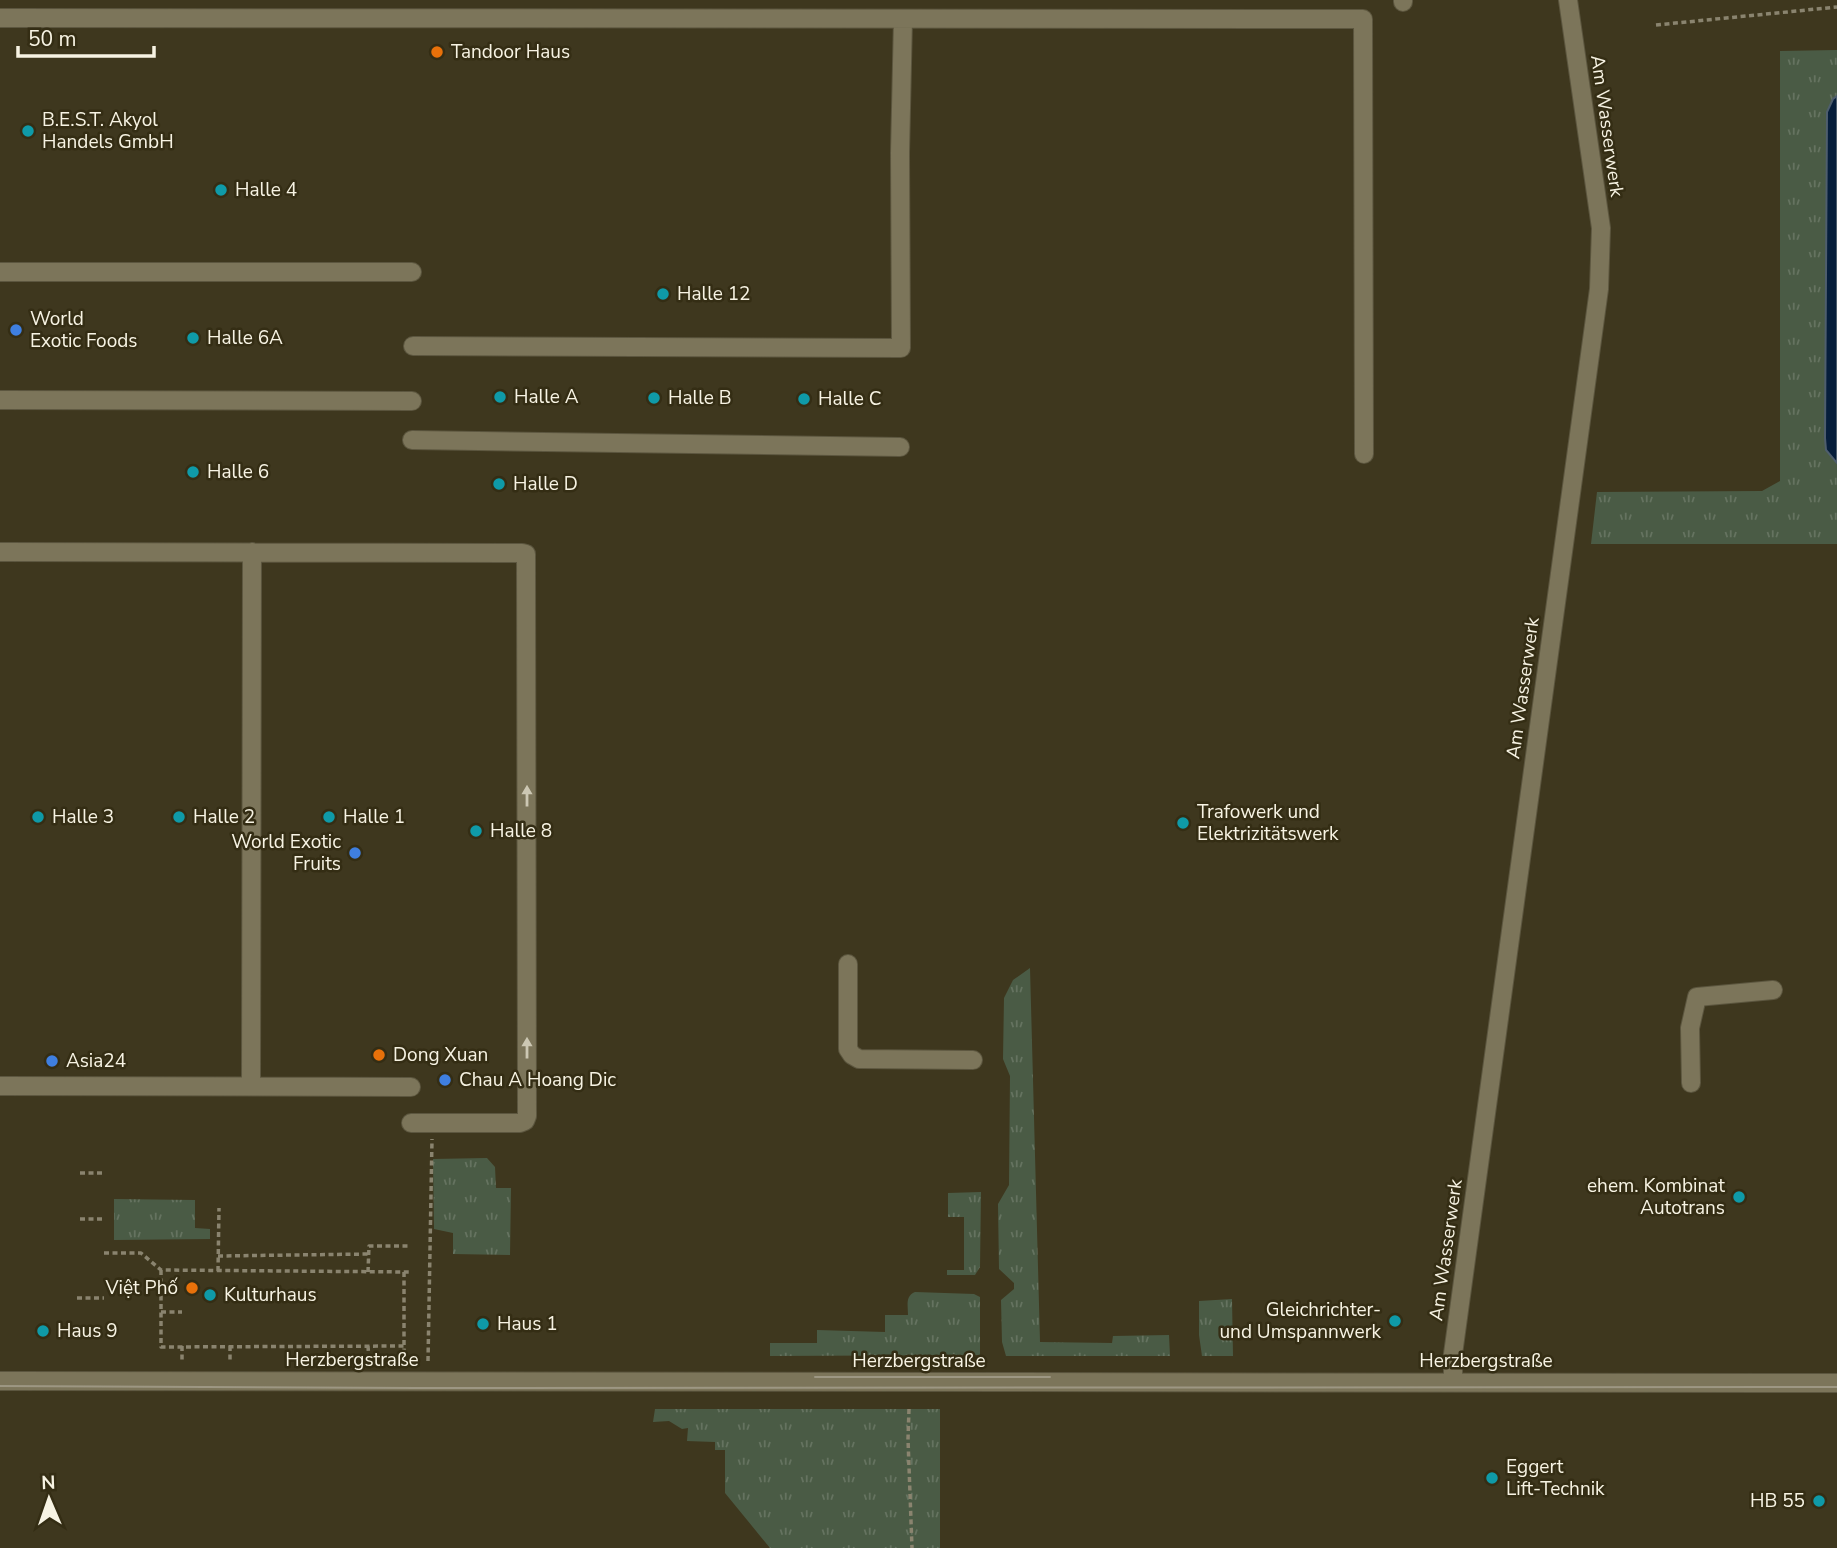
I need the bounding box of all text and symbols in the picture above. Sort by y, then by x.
scale bar [18,14,154,58]
text: 50 m [28,25,77,53]
place label: Tandoor Haus [451,39,570,65]
marker: Tandoor Haus [429,44,445,60]
street label: Am Wasserwerk [1584,53,1630,199]
place label: B.E.S.T. Akyol Handels GmbH [42,107,174,155]
marker: B.E.S.T. Akyol Handels GmbH [20,123,36,139]
place label: Halle 4 [235,177,297,203]
marker: Halle 4 [213,182,229,198]
place label: Halle 12 [677,281,750,307]
marker: Halle 12 [655,286,671,302]
place label: World Exotic Foods [30,306,137,354]
marker: World Exotic Foods [8,322,24,338]
place label: Halle 6A [207,325,283,351]
marker: Halle 6A [185,330,201,346]
place label: Halle A [514,384,579,410]
place label: Halle B [668,385,732,411]
place label: Halle C [818,386,881,412]
marker: Halle A [492,389,508,405]
marker: Halle B [646,390,662,406]
marker: Halle C [796,391,812,407]
place label: Halle 6 [207,459,269,485]
marker: Halle 6 [185,464,201,480]
place label: Halle D [513,471,578,497]
marker: Halle D [491,476,507,492]
street label: Am Wasserwerk [1500,615,1546,761]
one-way arrow [521,785,533,807]
place label: Trafowerk und Elektrizitätswerk [1197,799,1339,847]
place label: Halle 3 [52,804,114,830]
place label: Halle 2 [193,804,255,830]
place label: Halle 1 [343,804,405,830]
marker: Halle 3 [30,809,46,825]
marker: Halle 2 [171,809,187,825]
marker: Halle 1 [321,809,337,825]
marker: Trafowerk und Elektrizitätswerk [1175,815,1191,831]
place label: Halle 8 [490,818,552,844]
marker: Halle 8 [468,823,484,839]
place label: World Exotic Fruits [231,829,341,877]
marker: World Exotic Fruits [347,845,363,861]
one-way arrow [521,1037,533,1059]
place label: Dong Xuan [393,1042,488,1068]
marker: Dong Xuan [371,1047,387,1063]
place label: Asia24 [66,1048,126,1074]
marker: Asia24 [44,1053,60,1069]
place label: Chau A Hoang Dic [459,1067,616,1093]
marker: Chau A Hoang Dic [437,1072,453,1088]
place label: ehem. Kombinat Autotrans [1587,1173,1725,1221]
street label: Am Wasserwerk [1423,1177,1469,1323]
marker: ehem. Kombinat Autotrans [1731,1189,1747,1205]
place label: Việt Phố [104,1275,178,1301]
marker: Việt Phố [184,1280,200,1296]
place label: Kulturhaus [224,1282,317,1308]
marker: Kulturhaus [202,1287,218,1303]
place label: Gleichrichter- und Umspannwerk [1219,1297,1381,1345]
place label: Haus 1 [497,1311,558,1337]
marker: Gleichrichter- und Umspannwerk [1387,1313,1403,1329]
marker: Haus 1 [475,1316,491,1332]
place label: Haus 9 [57,1318,118,1344]
marker: Haus 9 [35,1323,51,1339]
street label: Herzbergstraße [285,1347,419,1373]
street label: Herzbergstraße [852,1348,986,1374]
street label: Herzbergstraße [1419,1348,1553,1374]
place label: Eggert Lift-Technik [1506,1454,1605,1502]
north arrow [14,1464,84,1534]
text: N [41,1470,56,1496]
marker: Eggert Lift-Technik [1484,1470,1500,1486]
place label: HB 55 [1750,1488,1805,1514]
marker: HB 55 [1811,1493,1827,1509]

